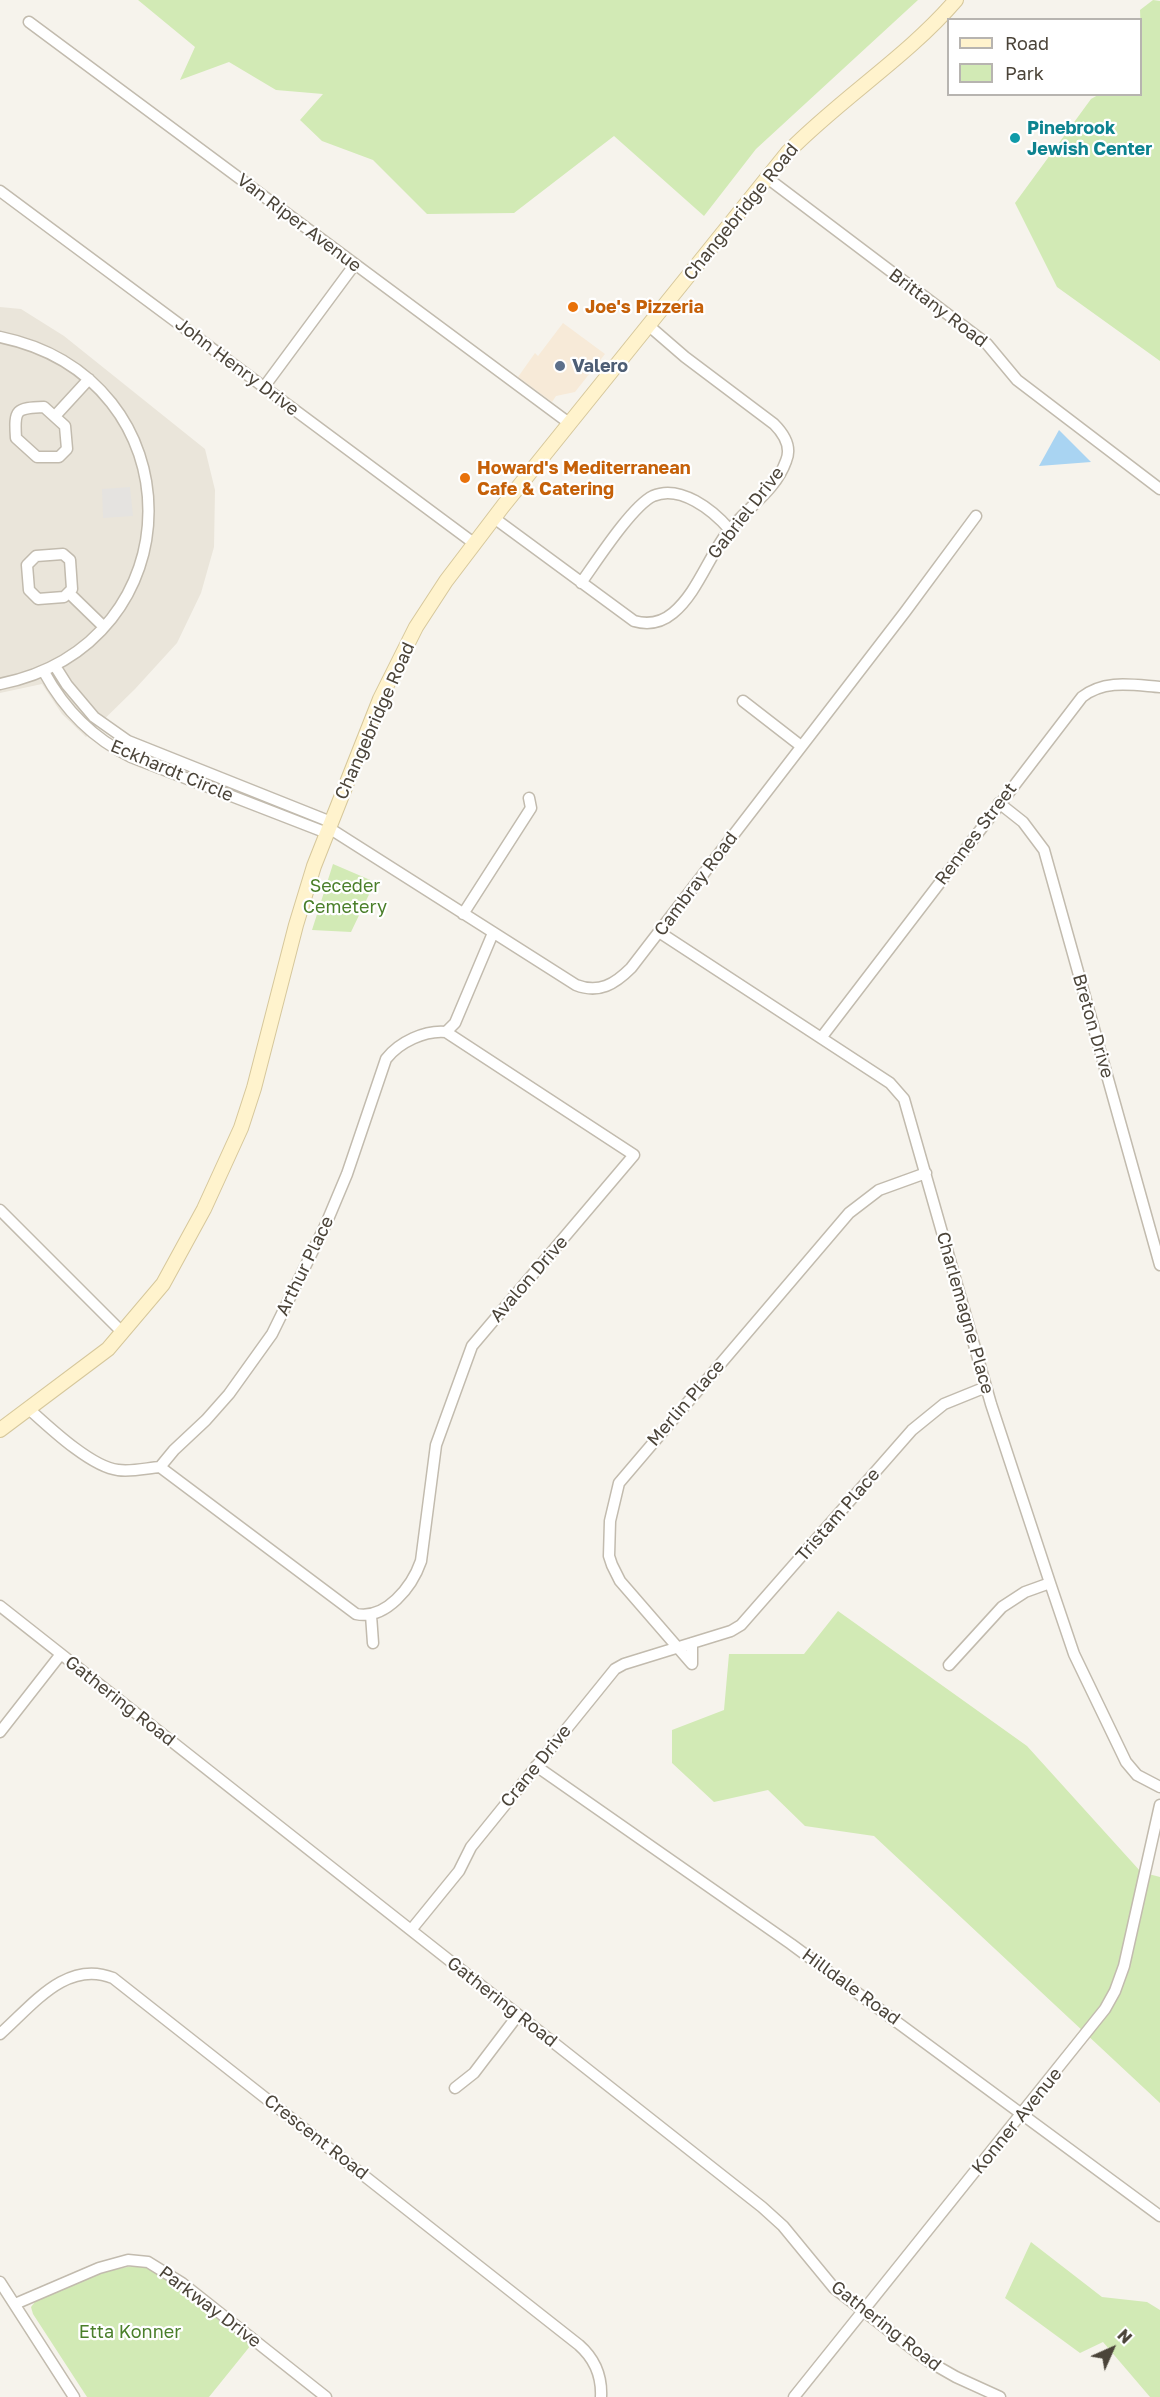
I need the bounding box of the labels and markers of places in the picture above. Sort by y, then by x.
place label: Pinebrook Jewish Center [1027,117,1152,160]
marker: Pinebrook Jewish Center [1008,131,1022,145]
place label: Joe's Pizzeria [585,296,704,318]
marker: Joe's Pizzeria [566,300,580,314]
place label: Valero [572,355,628,377]
marker: Valero [553,359,567,373]
place label: Howard's Mediterranean Cafe & Catering [477,457,691,500]
marker: Howard's Mediterranean Cafe & Catering [458,471,472,485]

